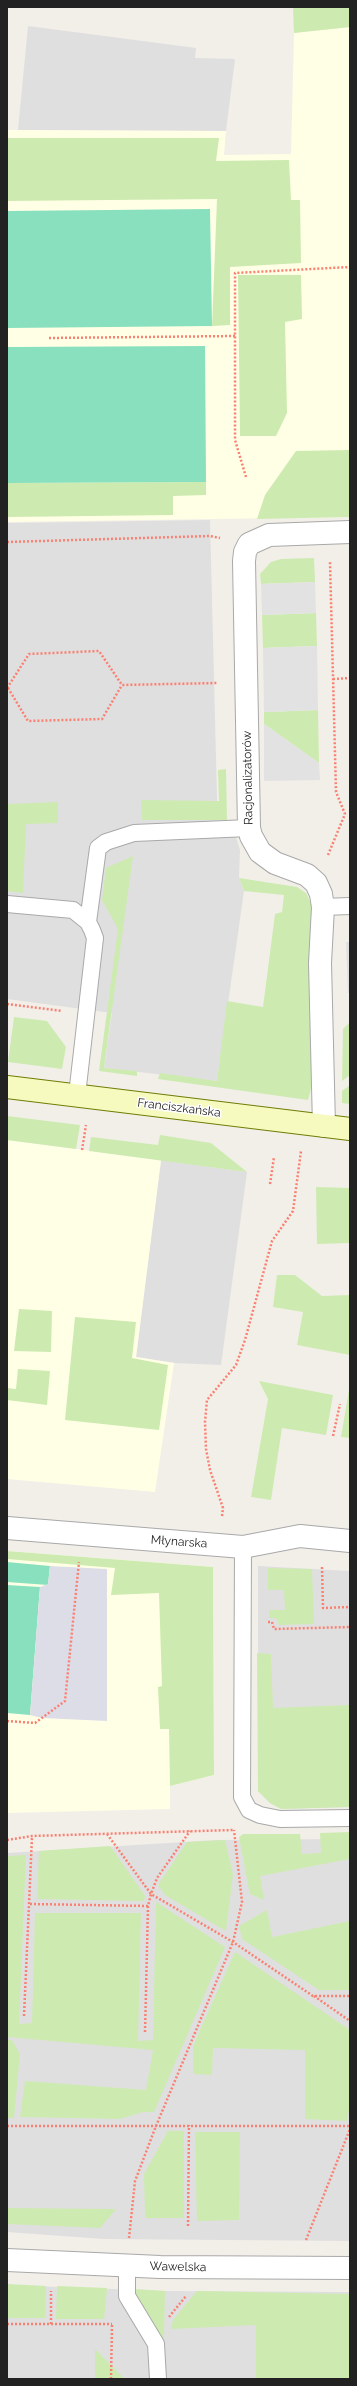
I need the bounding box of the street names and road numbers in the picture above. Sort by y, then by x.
street label: Racjonalizatorów [240,731,256,825]
street label: Franciszkańska [137,1096,221,1120]
street label: Młynarska [150,1533,208,1551]
street label: Wawelska [149,2259,207,2275]

